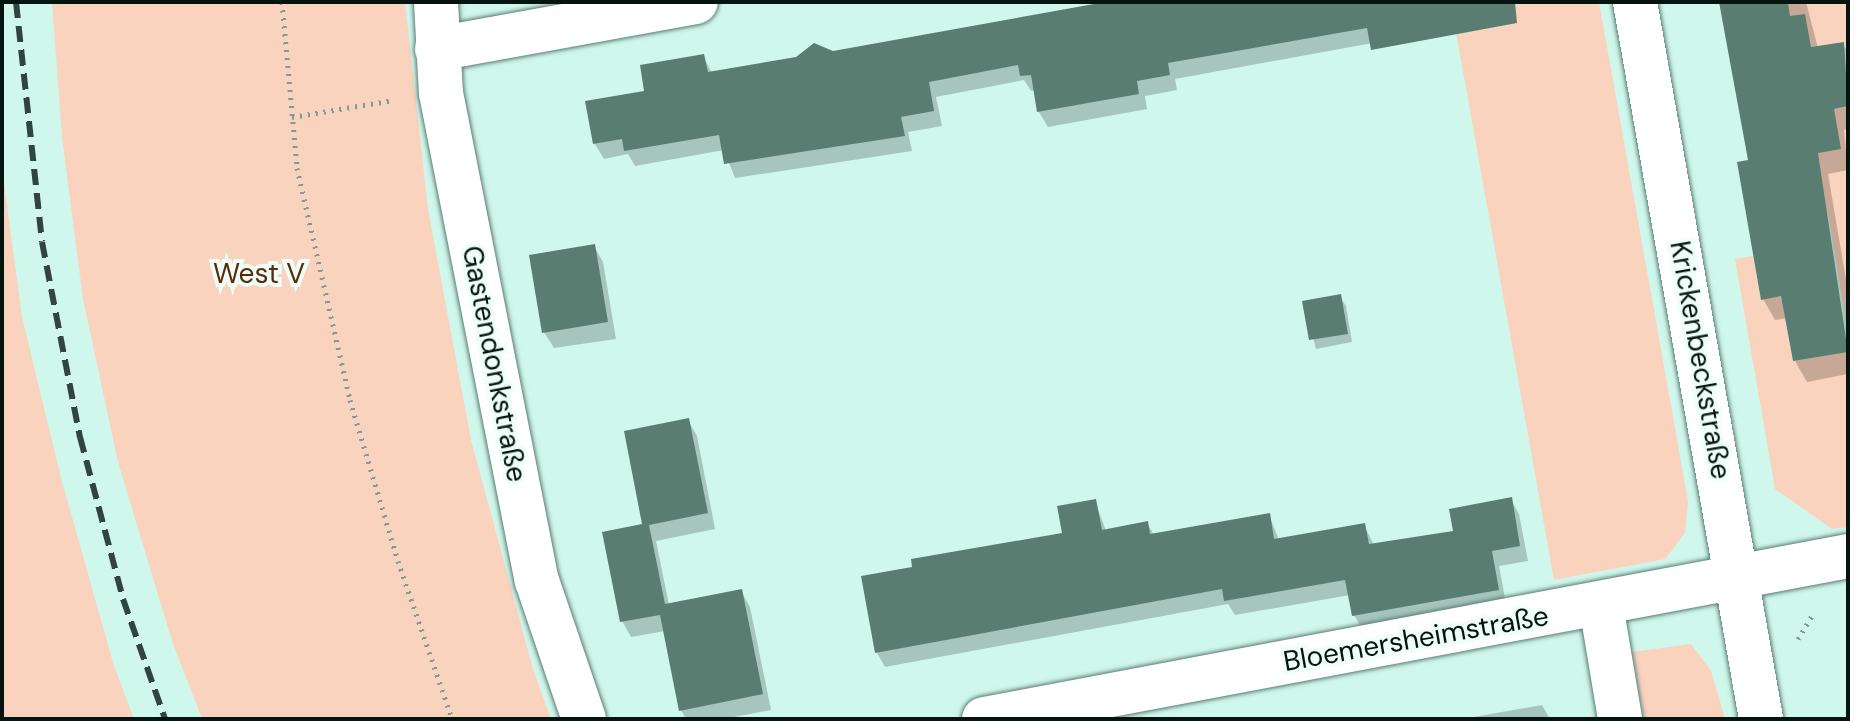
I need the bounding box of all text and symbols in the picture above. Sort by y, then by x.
street label: Krickenbeckstraße [1663,238,1737,482]
street label: Gastendonkstraße [455,243,533,485]
park label: West V [213,257,305,291]
street label: Bloemersheimstraße [1281,599,1551,679]

